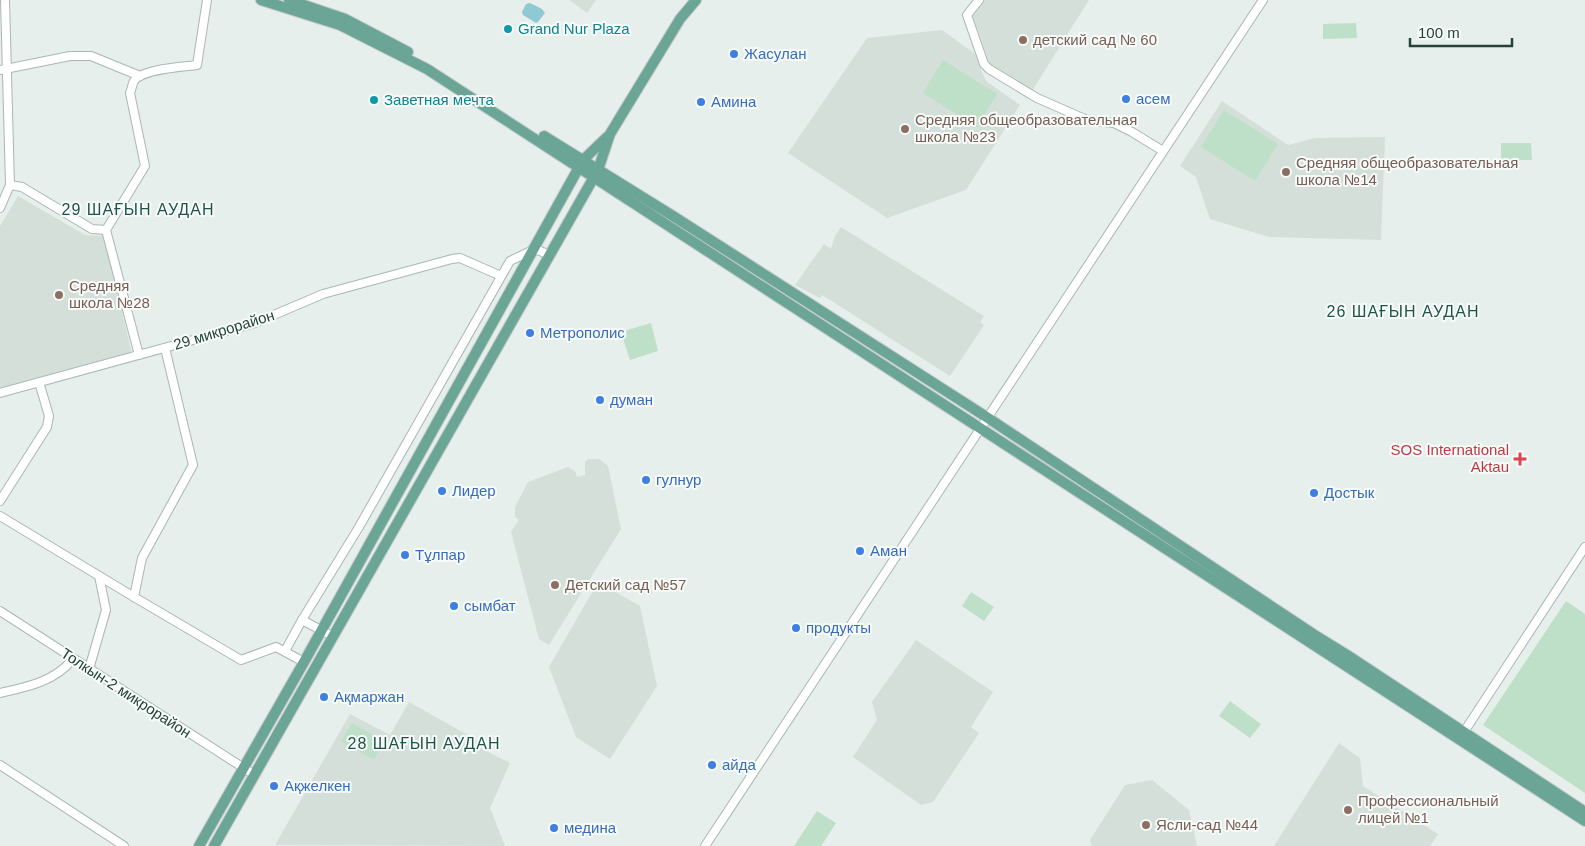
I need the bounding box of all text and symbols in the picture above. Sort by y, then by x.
scale bar [1410,15,1512,47]
place label: Grand Nur Plaza [518,20,630,37]
marker: Grand Nur Plaza [502,23,514,35]
text: 100 m [1418,24,1460,41]
place label: детский сад № 60 [1033,31,1157,48]
marker: детский сад № 60 [1017,34,1029,46]
place label: Жасулан [744,45,806,62]
marker: Жасулан [728,48,740,60]
place label: асем [1136,90,1171,107]
place label: Заветная мечта [384,91,495,108]
place label: Амина [711,93,757,110]
marker: асем [1120,93,1132,105]
marker: Заветная мечта [368,94,380,106]
marker: Амина [695,96,707,108]
place label: Средняя общеобразовательная школа №23 [915,111,1137,145]
marker: Средняя общеобразовательная школа №23 [899,123,911,135]
place label: Cредняя общеобразовательная школа №14 [1296,154,1518,188]
marker: Cредняя общеобразовательная школа №14 [1280,166,1292,178]
district label: 29 ШАҒЫН АУДАН [62,201,214,218]
place label: Средняя школа №28 [69,277,150,311]
marker: Средняя школа №28 [53,289,65,301]
district label: 26 ШАҒЫН АУДАН [1327,303,1479,320]
street label: 29 микрорайон [171,306,276,353]
place label: Метрополис [540,324,625,341]
marker: Метрополис [524,327,536,339]
place label: думан [610,391,653,408]
marker: думан [594,394,606,406]
place label: SOS International Aktau [1391,441,1509,475]
marker: SOS International Aktau [1513,452,1527,466]
place label: гулнур [656,471,701,488]
marker: гулнур [640,474,652,486]
place label: Лидер [452,482,496,499]
place label: Достык [1324,484,1375,501]
marker: Лидер [436,485,448,497]
marker: Достык [1308,487,1320,499]
place label: Аман [870,542,907,559]
marker: Аман [854,545,866,557]
place label: Тұлпар [415,546,465,563]
marker: Тұлпар [399,549,411,561]
place label: Детский сад №57 [565,576,686,593]
marker: Детский сад №57 [549,579,561,591]
place label: сымбат [464,597,516,614]
marker: сымбат [448,600,460,612]
place label: продукты [806,619,871,636]
marker: продукты [790,622,802,634]
street label: Толкын-2 микрорайон [58,644,194,741]
place label: Ақмаржан [334,688,404,705]
marker: Ақмаржан [318,691,330,703]
district label: 28 ШАҒЫН АУДАН [348,735,500,752]
place label: айда [722,756,756,773]
marker: айда [706,759,718,771]
place label: Ақжелкен [284,777,351,794]
marker: Ақжелкен [268,780,280,792]
place label: Профессиональный лицей №1 [1358,792,1499,826]
marker: Профессиональный лицей №1 [1342,804,1354,816]
place label: Ясли-сад №44 [1156,816,1258,833]
place label: медина [564,819,617,836]
marker: Ясли-сад №44 [1140,819,1152,831]
marker: медина [548,822,560,834]

